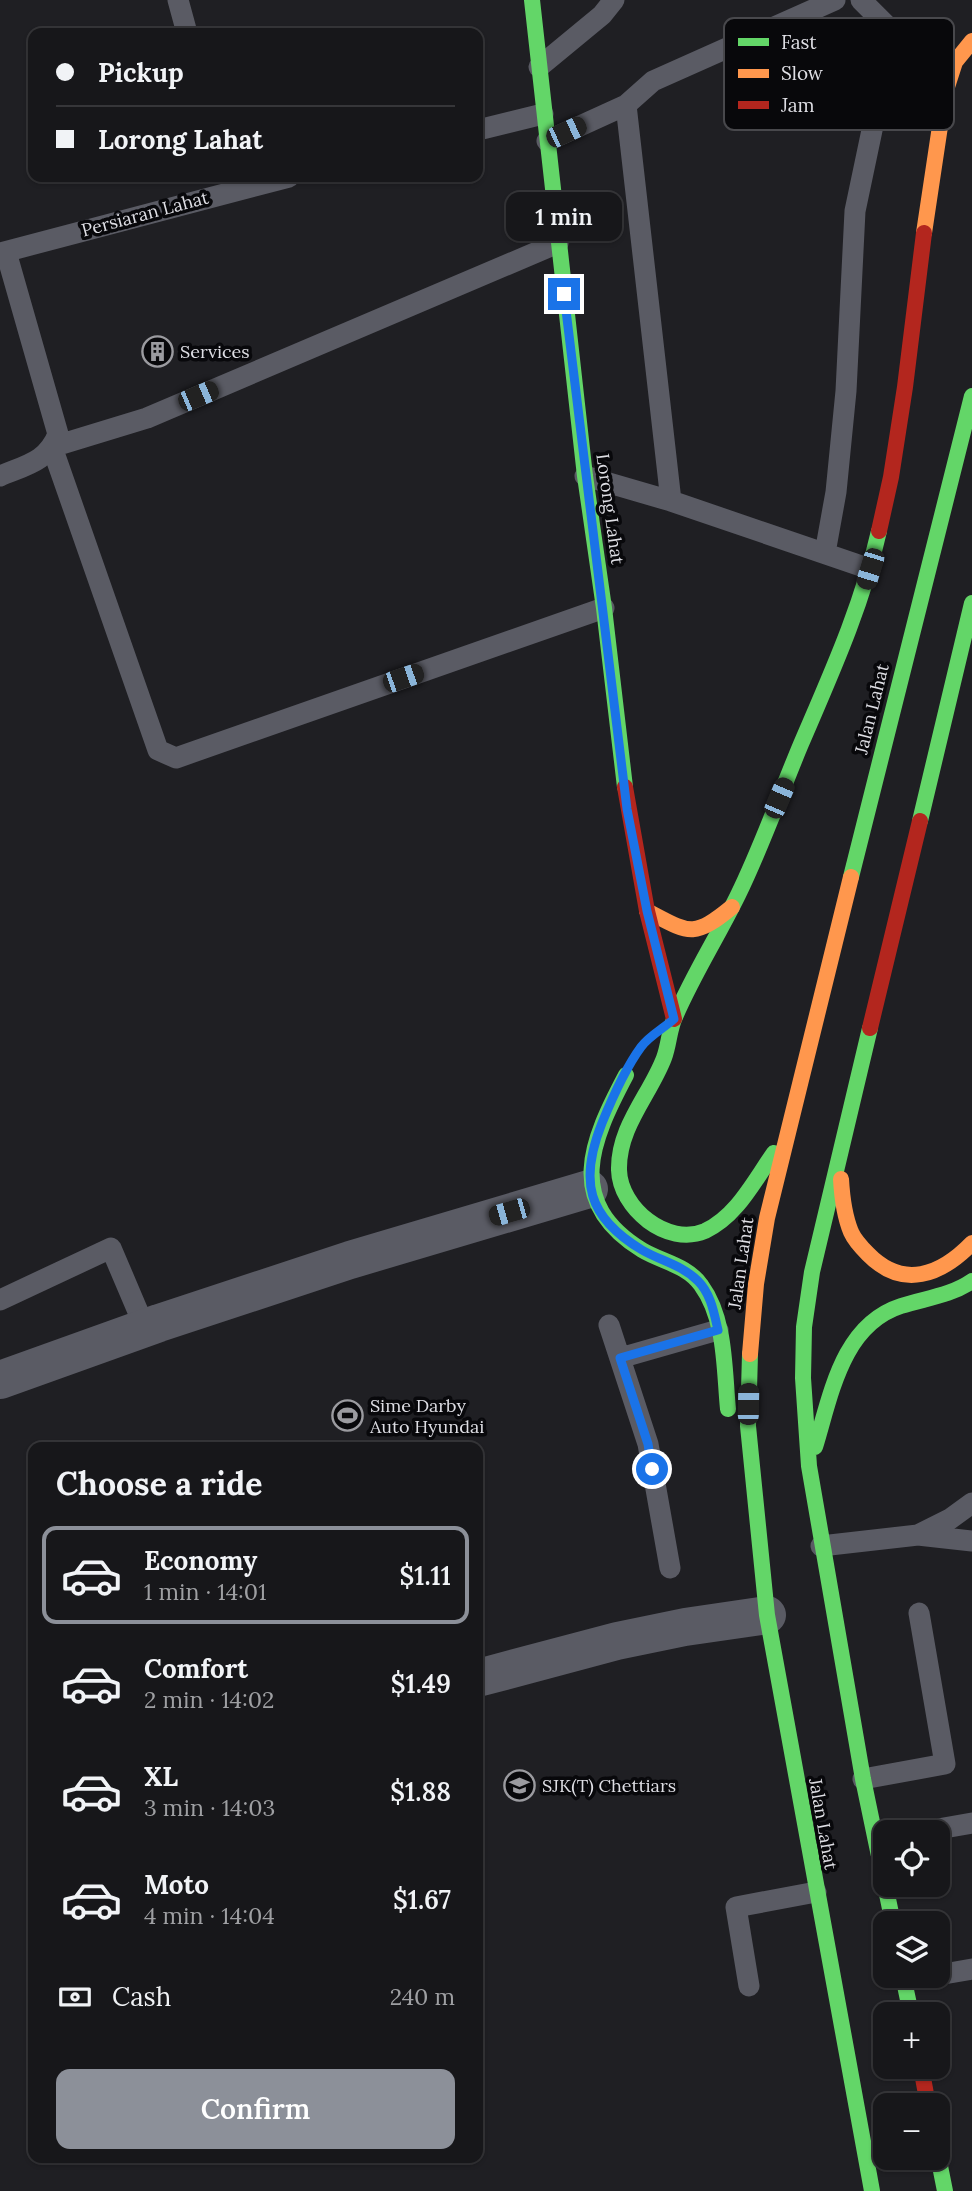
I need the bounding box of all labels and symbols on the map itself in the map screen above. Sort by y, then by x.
legend [724,18,954,130]
text: Fast [781,30,817,54]
text: Slow [781,61,824,85]
text: Jam [780,93,815,117]
car [543,114,590,150]
street label: Persiaran Lahat [79,186,211,242]
callout: 1 min [506,192,622,242]
route end [548,278,580,310]
building icon: Services [140,335,174,369]
place label: Services [180,340,250,363]
car [175,378,222,414]
street label: Lorong Lahat [591,452,630,566]
car [854,546,887,592]
car [380,661,427,695]
street label: Jalan Lahat [849,661,894,758]
car [762,775,797,821]
car [486,1196,533,1228]
street label: Jalan Lahat [723,1215,758,1311]
car [738,1383,759,1425]
place label: Sime Darby Auto Hyundai [369,1394,484,1438]
sports icon: Sime Darby Auto Hyundai [330,1399,364,1433]
route start [636,1453,668,1485]
school or university icon: SJK(T) Chettiars [502,1769,536,1803]
place label: SJK(T) Chettiars [542,1774,676,1797]
street label: Jalan Lahat [804,1775,843,1872]

